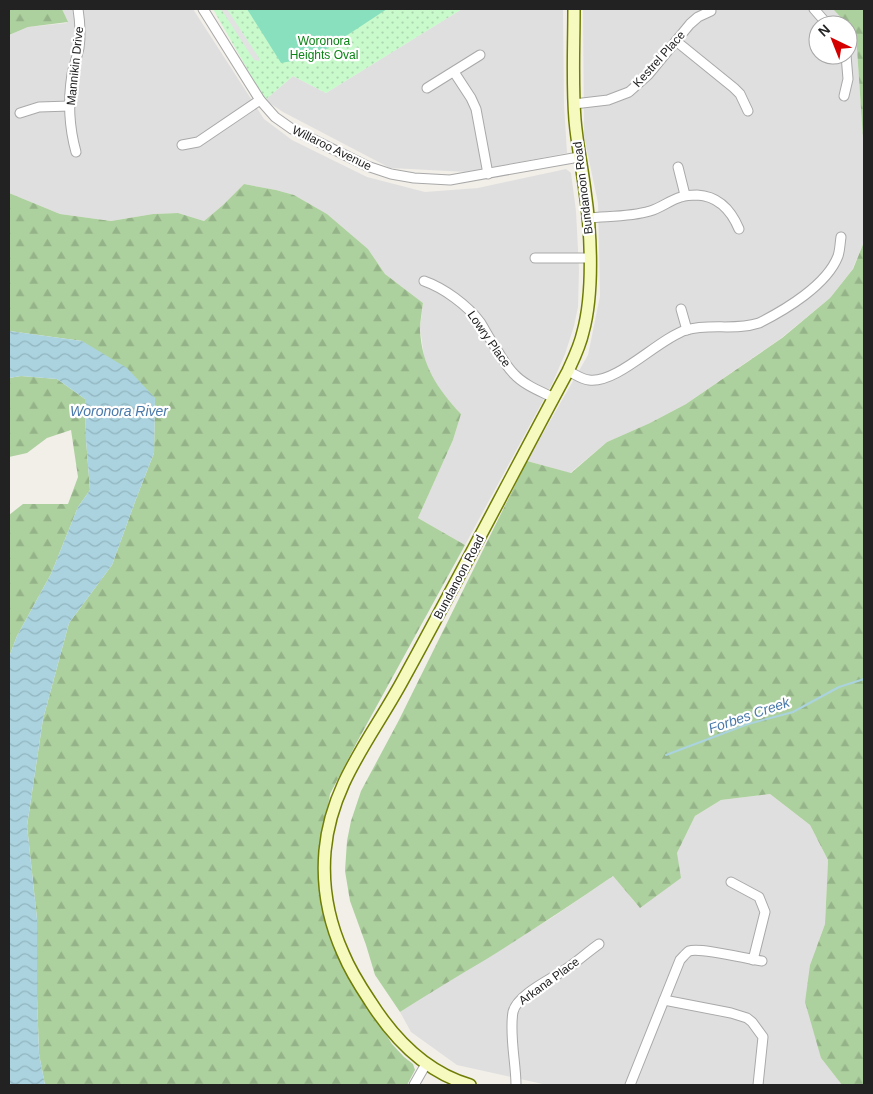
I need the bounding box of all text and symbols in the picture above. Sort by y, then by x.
north arrow [808,15,858,65]
text: N [815,21,833,40]
street label: Mannikin Drive [64,25,86,106]
street label: Kestrel Place [630,28,688,90]
park label: Woronora Heights Oval [290,34,358,62]
street label: Willaroo Avenue [290,123,374,173]
street label: Bundanoon Road [570,141,596,235]
street label: Lowry Place [465,308,514,370]
water label: Woronora River [70,403,169,419]
street label: Bundanoon Road [431,532,487,622]
water label: Forbes Creek [706,693,793,736]
street label: Arkana Place [516,954,582,1008]

